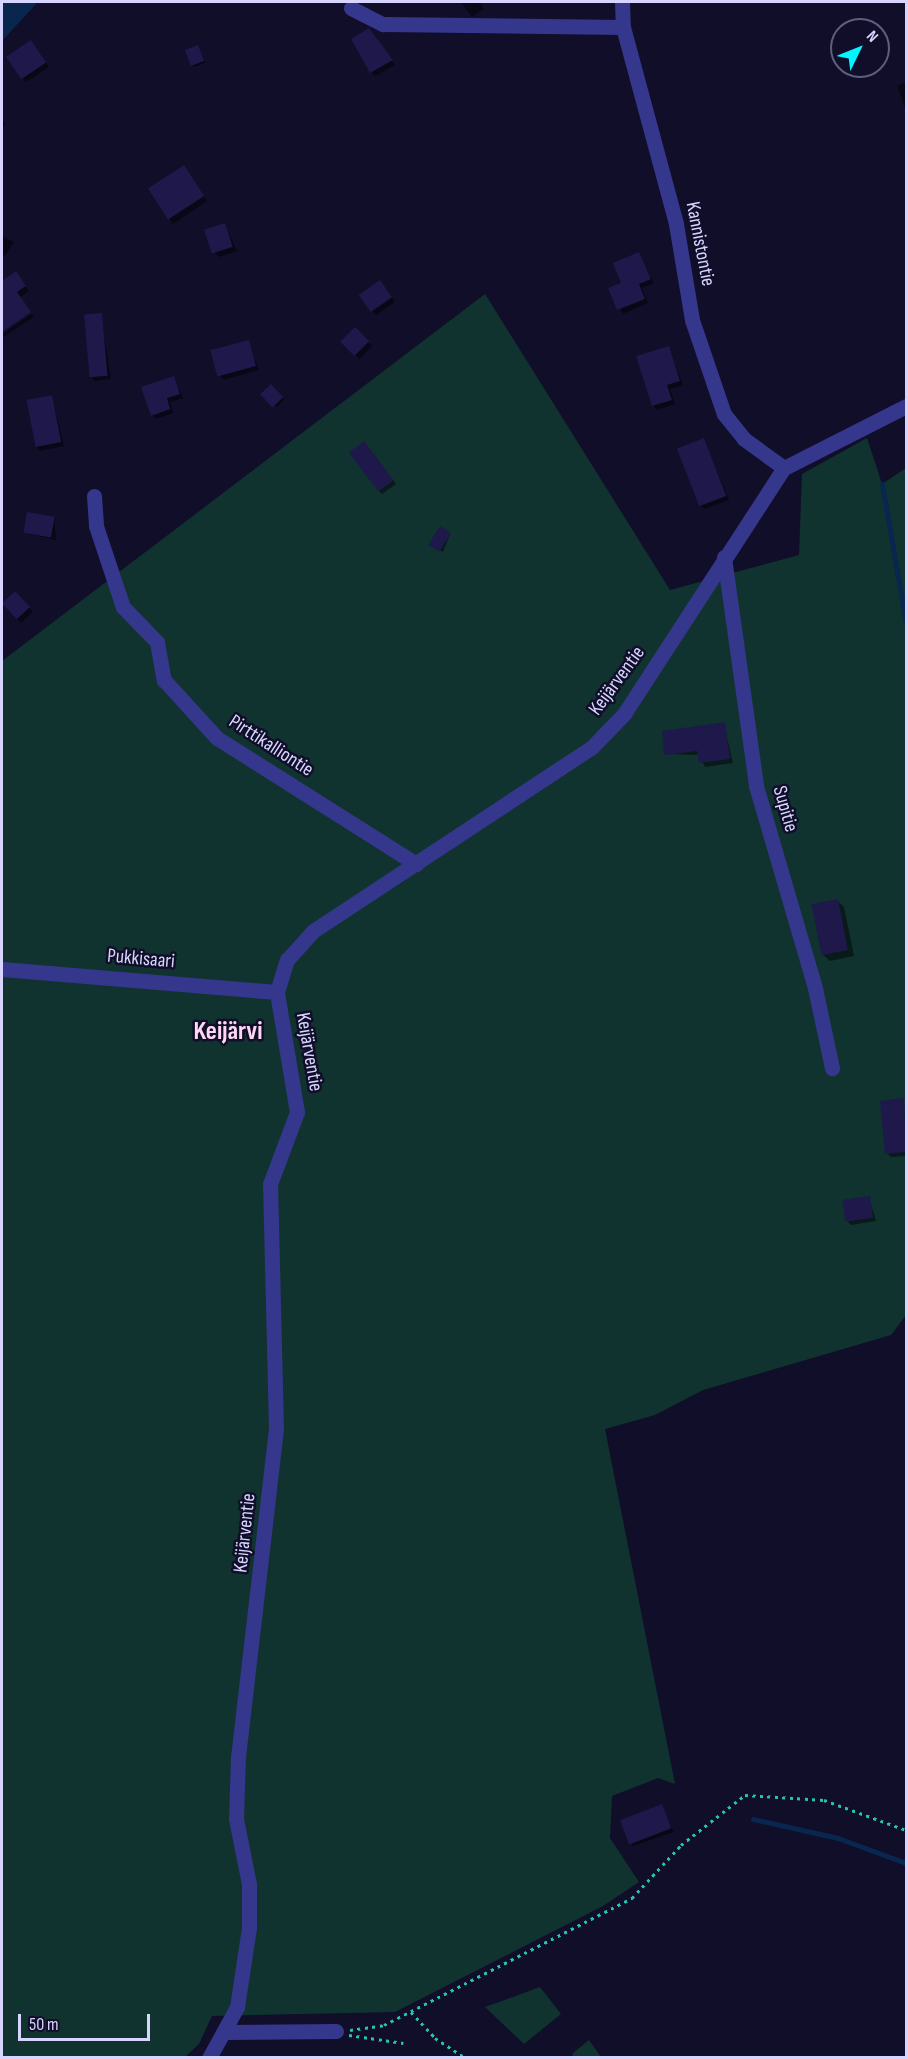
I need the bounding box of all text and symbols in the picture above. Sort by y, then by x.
north arrow [830,18,890,78]
text: N [862,27,882,46]
street label: Kannistontie [680,200,720,288]
street label: Keijärventie [584,642,650,720]
street label: Pirttikalliontie [224,710,318,782]
street label: Supitie [767,783,803,835]
street label: Pukkisaari [106,944,176,974]
street label: Keijärventie [290,1011,328,1093]
district label: Keijärvi [194,1016,262,1048]
street label: Keijärventie [229,1492,261,1574]
scale bar [21,2002,153,2040]
text: 50 m [29,2014,59,2035]

